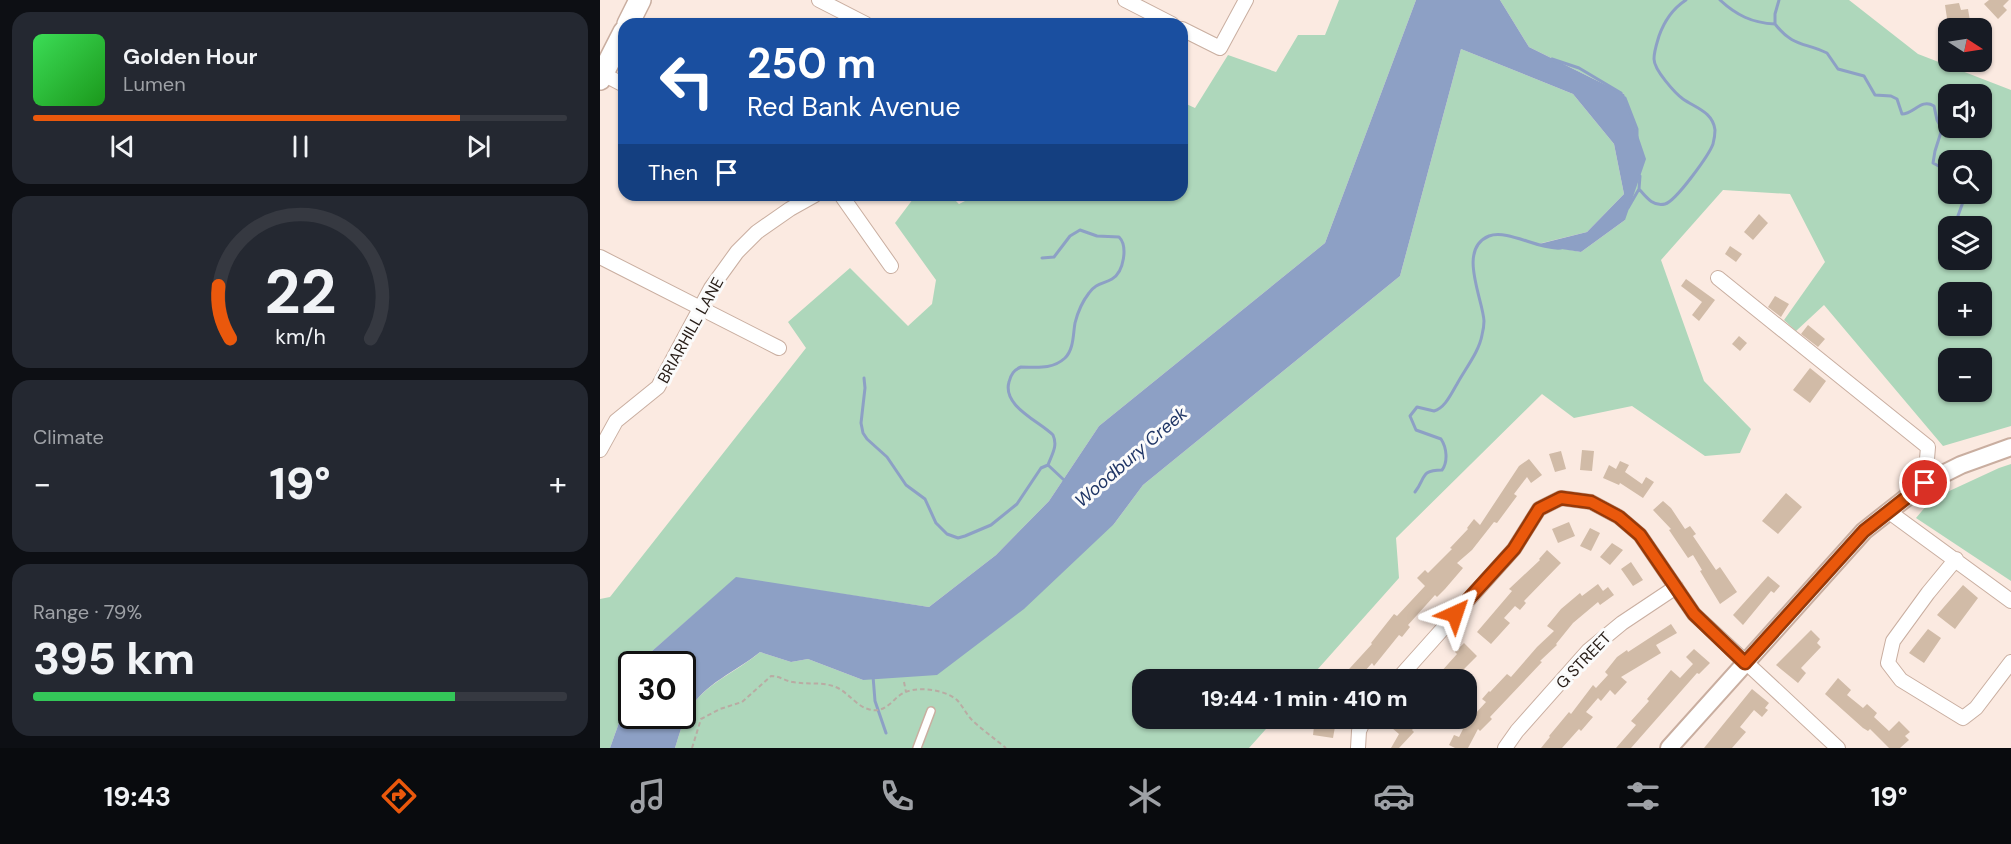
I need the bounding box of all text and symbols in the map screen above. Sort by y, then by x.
north arrow [1938,18,1992,72]
map controls [1938,18,1992,402]
text: 250 m [747,36,876,91]
text: Golden Hour [123,42,258,71]
icon: left [648,42,726,120]
text: Lumen [123,71,186,97]
button: sound [1938,84,1992,138]
text: Red Bank Avenue [747,89,961,124]
icon: previous [106,130,139,163]
icon: pause [284,130,317,163]
icon: next [462,130,495,163]
button: search [1938,150,1992,204]
icon: arrive [710,156,743,189]
text: Then [648,158,698,187]
button: layers [1938,216,1992,270]
text: 22 [264,251,336,332]
street label: BRIARHILL LANE [653,274,728,387]
button: + [1938,282,1992,336]
text: km/h [275,323,325,351]
button: − [1938,348,1992,402]
water label: Woodbury Creek [1070,401,1193,513]
text: Climate [33,424,104,450]
text: 19° [269,454,331,513]
pin [1899,457,1950,508]
text: − [33,462,51,505]
text: + [549,462,567,505]
icon: arrive [1908,466,1941,499]
position arrow [1423,582,1487,646]
text: Range · 79% [33,599,142,625]
street label: G STREET [1551,628,1616,693]
text: 395 km [33,629,195,688]
speed limit sign: 30 [618,651,696,729]
text: 19:44 · 1 min · 410 m [1201,684,1408,713]
icon: directions [378,775,420,817]
icon: music [627,775,669,817]
icon: phone [876,775,918,817]
icon: climate [1124,775,1166,817]
icon: car [1373,775,1415,817]
icon: filters [1622,775,1664,817]
text: 19:43 [103,779,171,814]
text: 19° [1871,779,1908,814]

